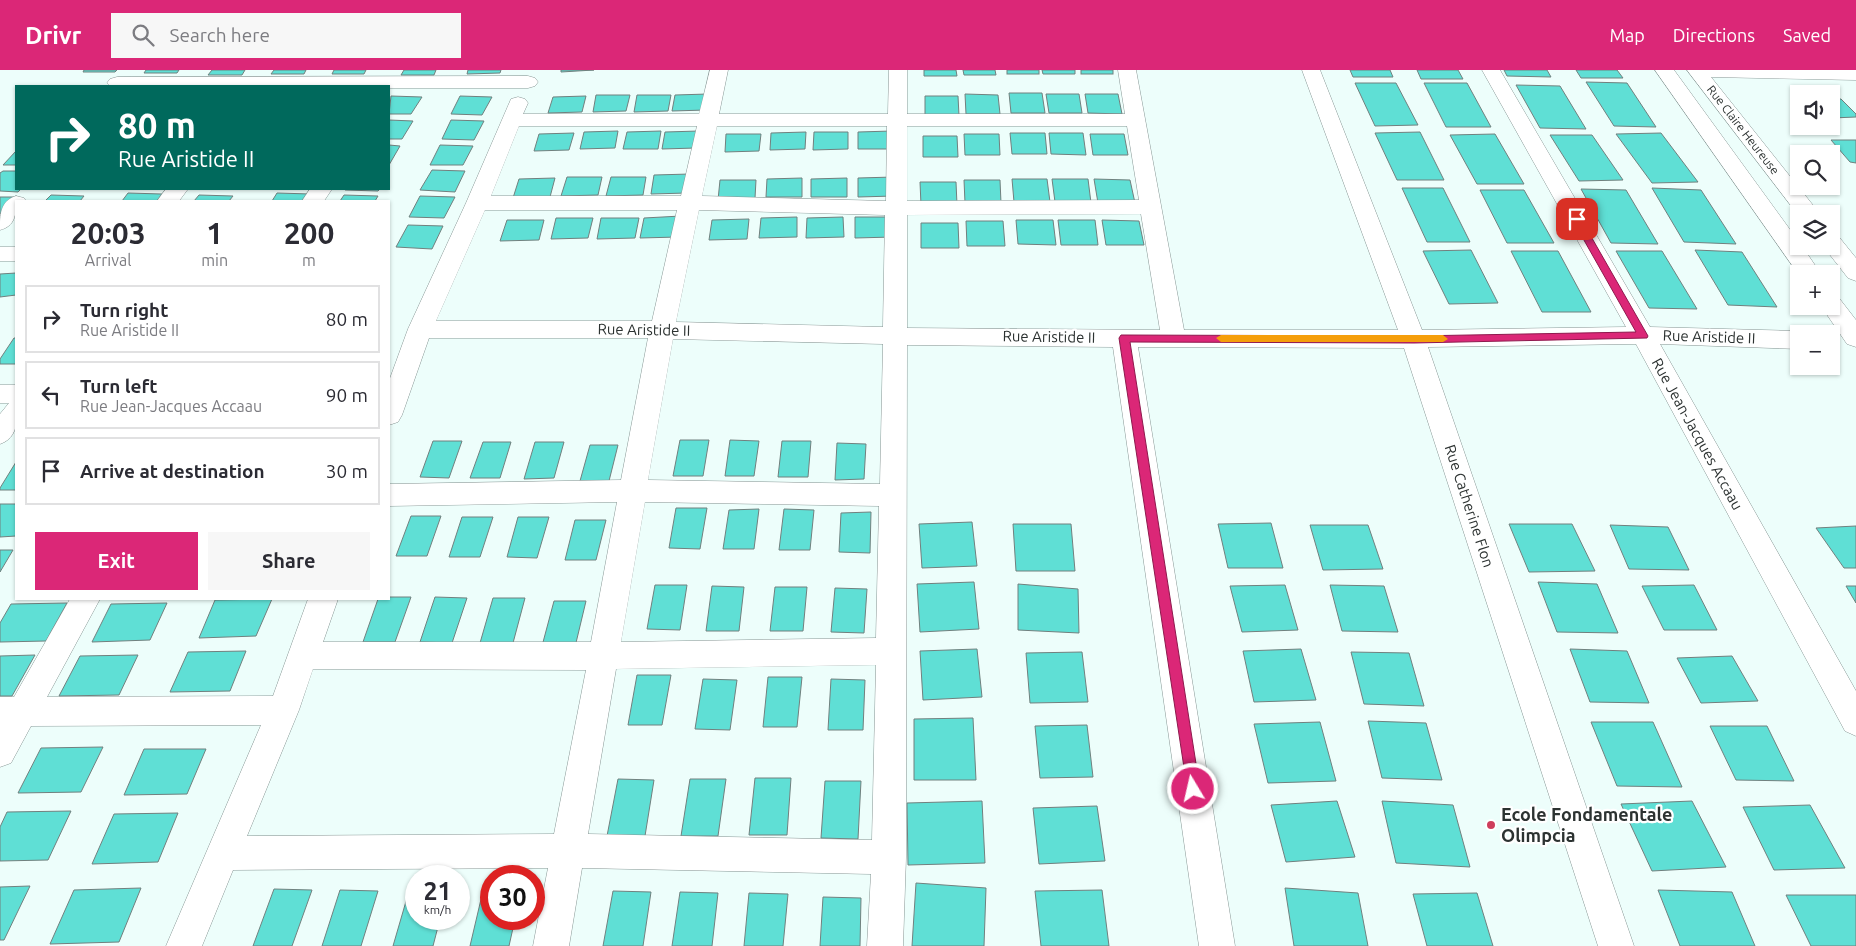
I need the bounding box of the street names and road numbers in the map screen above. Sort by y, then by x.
street label: Rue Claire Heureuse [1705,83,1782,177]
street label: Rue Aristide II [597,320,691,339]
street label: Rue Aristide II [1662,326,1756,347]
street label: Rue Aristide II [1002,327,1096,346]
street label: Rue Jean-Jacques Accaau [1649,355,1746,513]
street label: Rue Catherine Flon [1442,442,1497,569]

